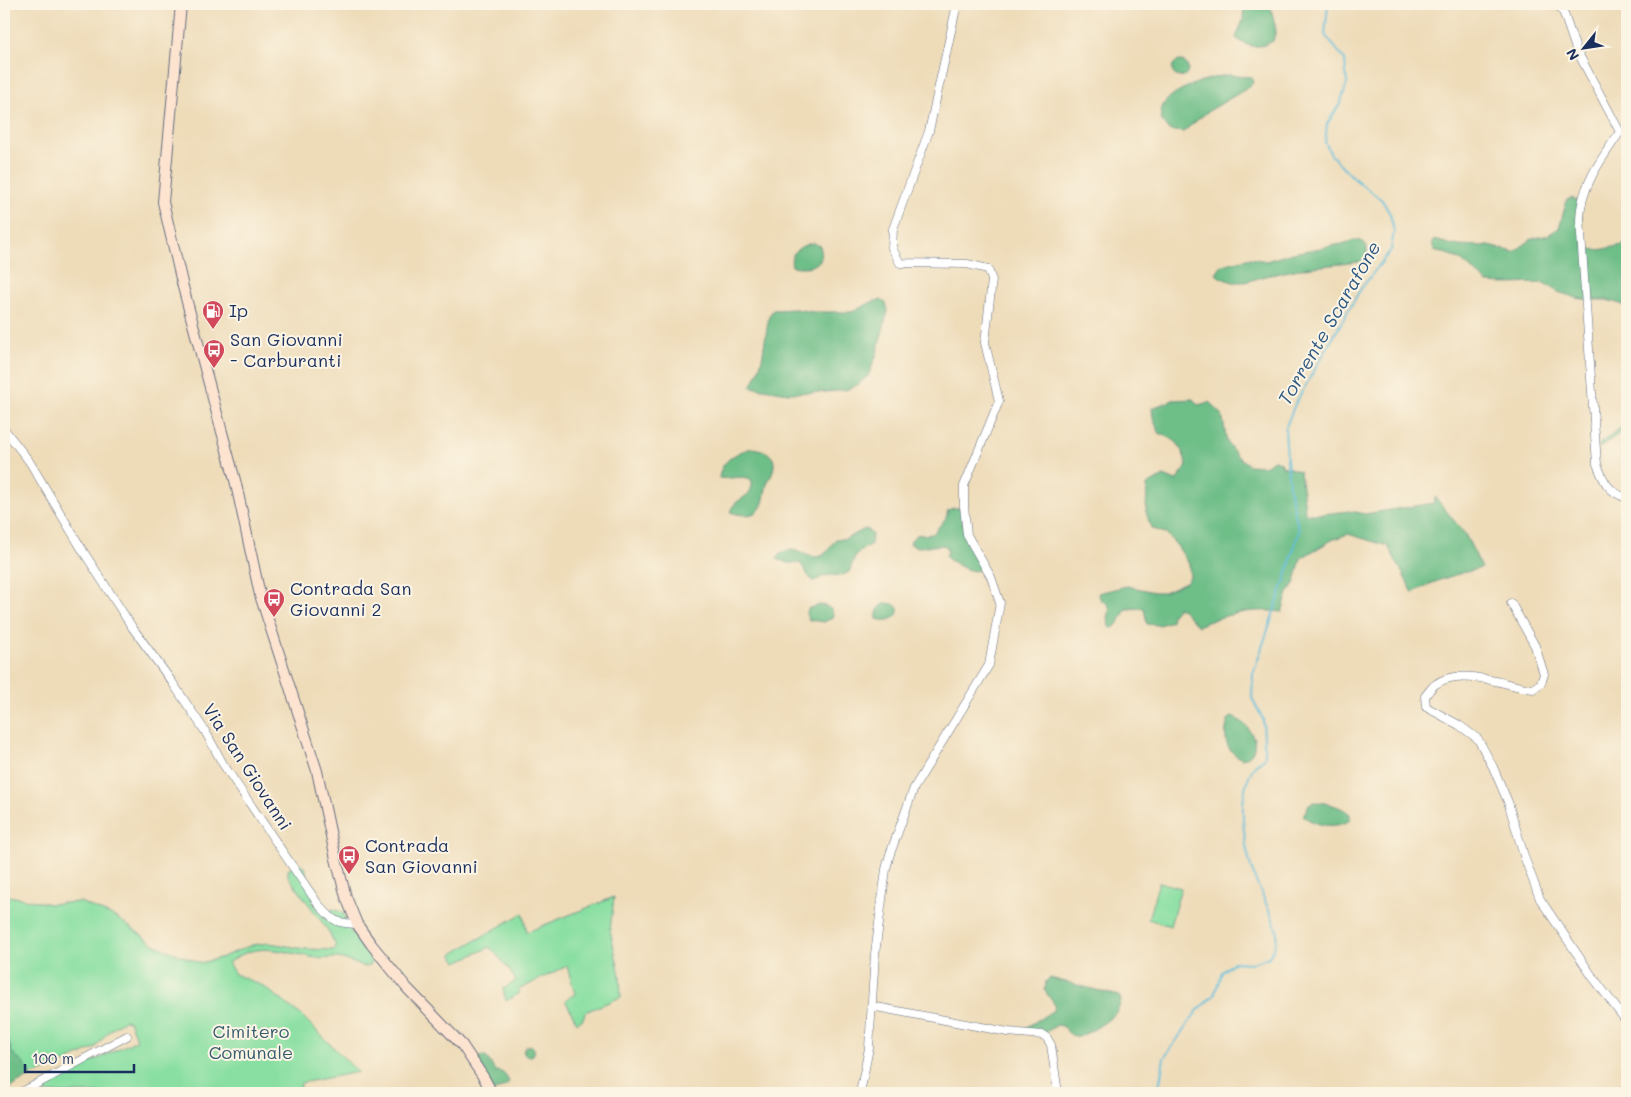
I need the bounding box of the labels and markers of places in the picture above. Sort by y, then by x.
place label: Ip [229,298,248,322]
fuel station icon: Ip [201,299,225,330]
place label: San Giovanni - Carburanti [230,327,343,372]
bus stop icon: San Giovanni - Carburanti [202,338,226,369]
place label: Contrada San Giovanni 2 [290,576,411,621]
bus stop icon: Contrada San Giovanni 2 [262,587,286,618]
place label: Contrada San Giovanni [365,833,478,878]
bus stop icon: Contrada San Giovanni [337,844,361,875]

